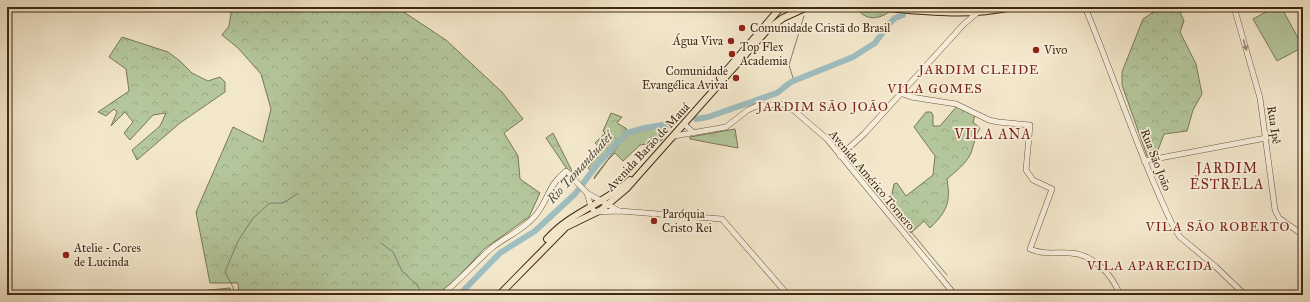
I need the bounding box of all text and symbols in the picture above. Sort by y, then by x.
place label: Comunidade Cristã do Brasil [750,21,891,35]
marker: Comunidade Cristã do Brasil [737,23,747,33]
place label: Água Viva [672,33,724,49]
marker: Água Viva [726,36,736,46]
one-way arrow [1242,38,1248,51]
place label: Top Flex Academia [739,40,789,68]
place label: Vivo [1043,43,1067,57]
marker: Vivo [1031,45,1041,55]
marker: Top Flex Academia [727,49,737,59]
district label: JARDIM CLEIDE [917,62,1039,78]
place label: Comunidade Evangélica Avivai [642,64,729,93]
marker: Comunidade Evangélica Avivai [731,73,741,83]
district label: VILA GOMES [886,81,983,97]
street label: Avenida Barão de Mauá [603,99,693,195]
district label: JARDIM SÃO JOÃO [755,99,889,115]
street label: Rua Ipê [1264,105,1284,145]
street label: Avenida Américo Tornero [825,126,918,233]
district label: VILA ANA [953,126,1032,143]
water label: Rio Tamanduateí [543,127,618,208]
street label: Rua São João [1137,127,1174,193]
district label: JARDIM ESTRELA [1190,160,1264,193]
place label: Paróquia Cristo Rei [662,207,713,235]
marker: Paróquia Cristo Rei [649,216,659,226]
district label: VILA SÃO ROBERTO [1145,219,1290,235]
place label: Atelie - Cores de Lucinda [73,241,141,269]
marker: Atelie - Cores de Lucinda [61,250,71,260]
district label: VILA APARECIDA [1086,258,1213,274]

